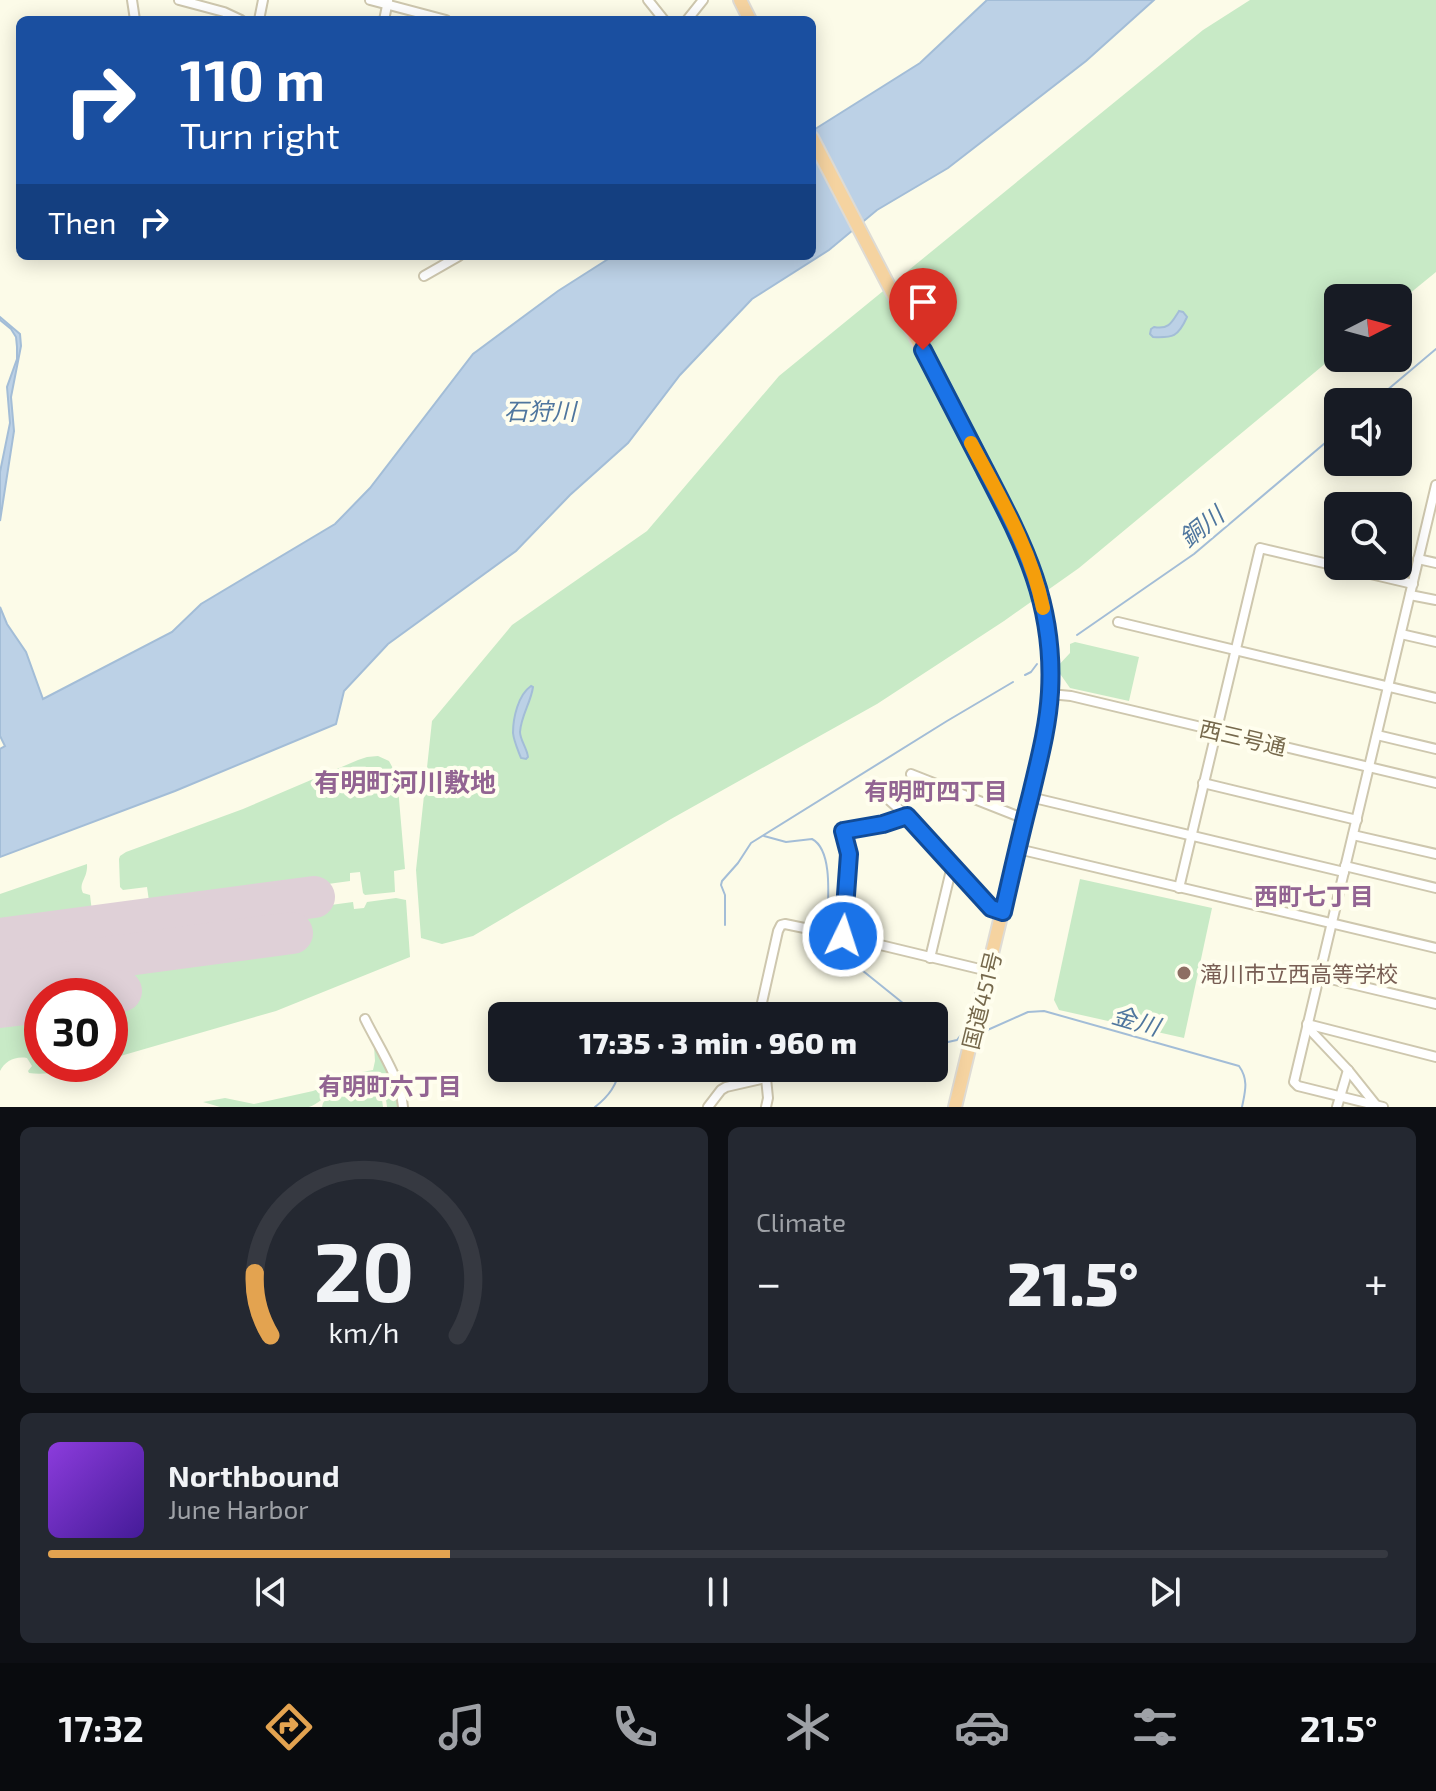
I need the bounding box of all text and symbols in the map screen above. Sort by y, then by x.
text: 110 m [180,45,325,112]
icon: right [48,48,152,152]
text: Turn right [180,113,340,156]
icon: right [132,200,176,244]
text: Then [48,204,116,240]
pin [889,268,957,350]
icon: arrive [901,280,945,324]
north arrow [1324,284,1412,372]
map controls [1324,284,1412,580]
button: sound [1324,388,1412,476]
water label: 石狩川 [504,396,579,425]
button: search [1324,492,1412,580]
water label: 銅川 [1173,498,1231,552]
street label: 西三号通 [1197,714,1289,760]
district label: 有明町河川敷地 [314,766,496,797]
district label: 有明町四丁目 [864,776,1008,805]
district label: 西町七丁目 [1254,881,1374,910]
position arrow [801,894,885,978]
street label: 国道451号 [956,948,1006,1052]
place label: 滝川市立西高等学校 [1200,960,1398,986]
marker: 滝川市立西高等学校 [1175,964,1193,982]
speed limit sign: 30 [24,978,128,1082]
water label: 金川 [1109,999,1166,1041]
text: 17:35 · 3 min · 960 m [579,1024,857,1060]
district label: 有明町六丁目 [318,1071,462,1100]
text: Climate [756,1206,846,1237]
text: 20 [314,1219,414,1319]
text: 21.5° [1007,1246,1138,1318]
text: − [756,1255,782,1308]
text: + [1364,1255,1388,1308]
text: km/h [329,1314,399,1349]
text: Northbound [168,1457,340,1493]
text: June Harbor [168,1493,309,1524]
icon: previous [249,1570,293,1614]
icon: pause [696,1570,740,1614]
icon: next [1143,1570,1187,1614]
icon: directions [261,1699,317,1755]
icon: music [434,1699,490,1755]
icon: phone [607,1699,663,1755]
icon: climate [780,1699,836,1755]
icon: car [954,1699,1010,1755]
icon: filters [1127,1699,1183,1755]
text: 17:32 [59,1706,144,1749]
text: 21.5° [1300,1706,1377,1749]

